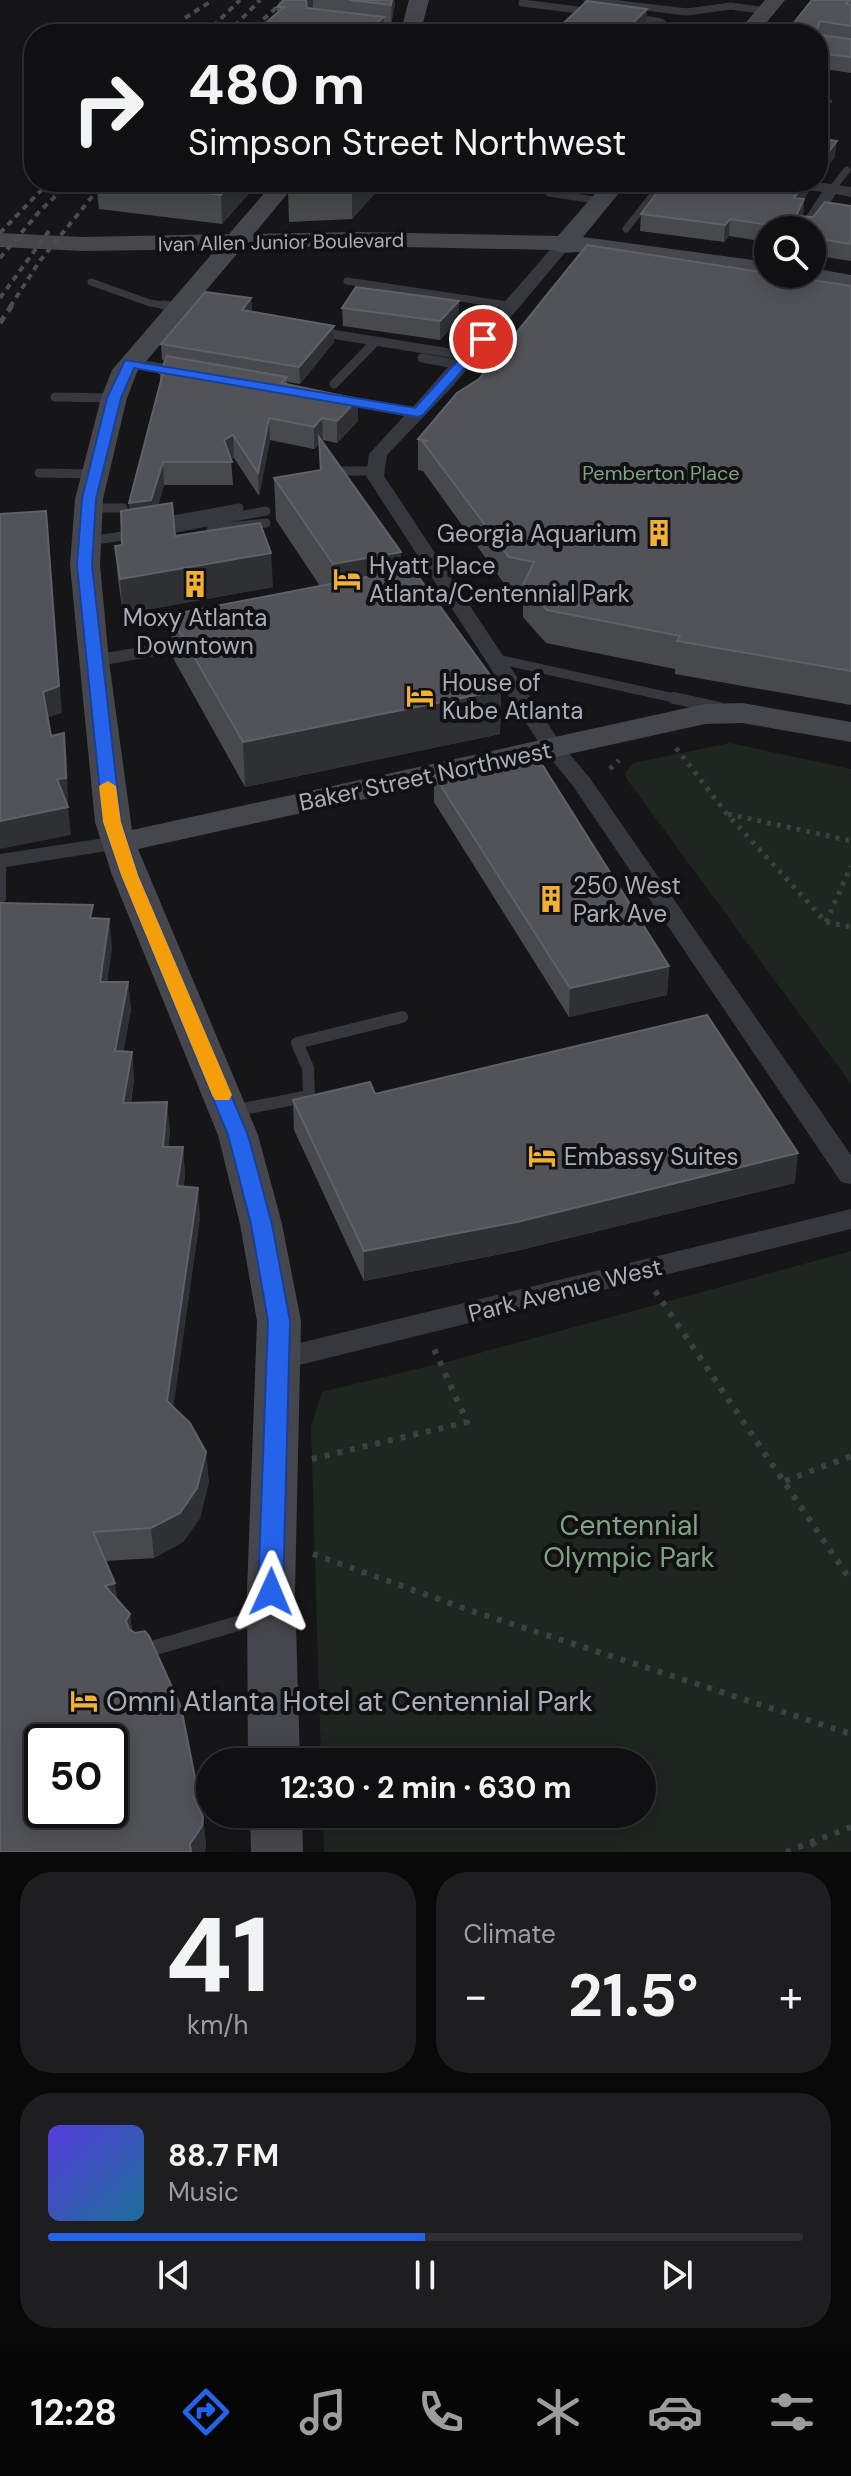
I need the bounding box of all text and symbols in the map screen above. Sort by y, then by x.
text: 480 m [188,48,365,121]
icon: right [56,56,160,160]
text: Simpson Street Northwest [188,119,626,166]
map controls [754,216,826,288]
button: search [754,216,826,288]
street label: Ivan Allen Junior Boulevard [158,227,404,257]
pin [449,305,517,373]
icon: arrive [461,317,505,361]
park label: Pemberton Place [582,460,740,486]
place label: Georgia Aquarium [437,518,637,549]
building icon: Georgia Aquarium [644,518,674,548]
place label: Hyatt Place Atlanta/Centennial Park [369,550,630,609]
hotel icon: Hyatt Place Atlanta/Centennial Park [332,564,362,594]
building icon: Moxy Atlanta Downtown [180,569,210,599]
place label: Moxy Atlanta Downtown [123,602,267,661]
place label: House of Kube Atlanta [442,667,583,726]
hotel icon: House of Kube Atlanta [405,681,435,711]
street label: Baker Street Northwest [296,734,554,818]
place label: 250 West Park Ave [573,870,681,929]
building icon: 250 West Park Ave [536,884,566,914]
hotel icon: Embassy Suites [527,1141,557,1171]
place label: Embassy Suites [564,1141,739,1172]
street label: Park Avenue West [465,1251,665,1329]
park label: Centennial Olympic Park [543,1507,715,1576]
position arrow [229,1550,313,1634]
place label: Omni Atlanta Hotel at Centennial Park [106,1683,593,1720]
hotel icon: Omni Atlanta Hotel at Centennial Park [69,1686,99,1716]
speed limit sign: 50 [24,1724,128,1828]
text: 12:30 · 2 min · 630 m [280,1768,572,1807]
text: 41 [165,1888,270,2023]
text: Climate [464,1917,556,1951]
text: 21.5° [568,1956,699,2035]
text: − [464,1967,488,2025]
text: + [779,1967,803,2025]
text: km/h [187,2008,248,2042]
text: 88.7 FM [168,2136,279,2175]
text: Music [168,2175,239,2209]
icon: previous [152,2253,196,2297]
icon: pause [403,2253,447,2297]
icon: next [655,2253,699,2297]
icon: directions [178,2384,234,2440]
icon: music [295,2384,351,2440]
icon: phone [413,2384,469,2440]
icon: climate [530,2384,586,2440]
icon: car [647,2384,703,2440]
icon: filters [764,2384,820,2440]
text: 12:28 [31,2389,117,2436]

